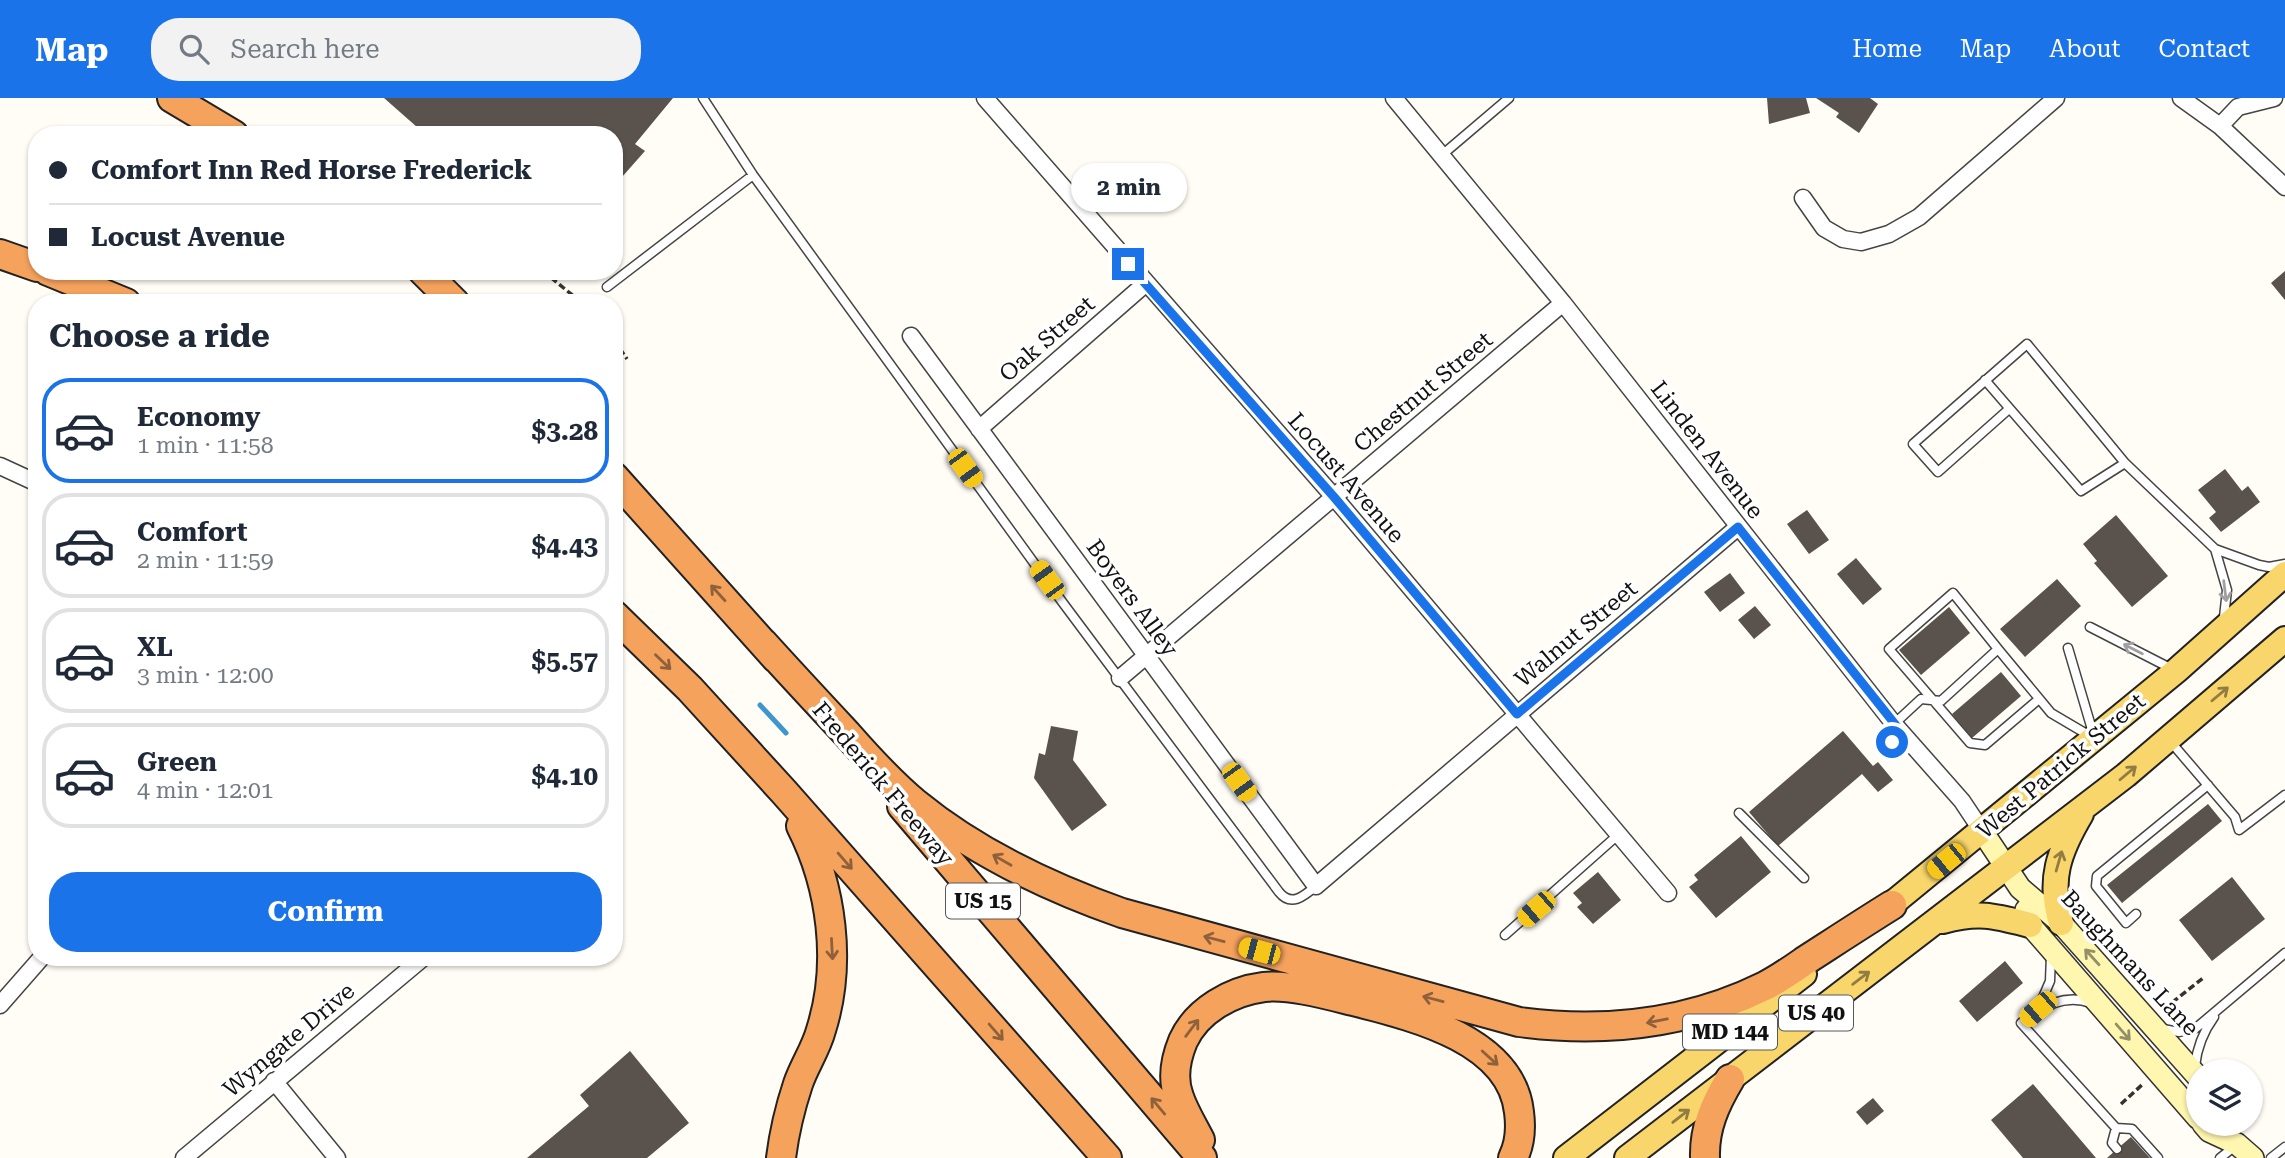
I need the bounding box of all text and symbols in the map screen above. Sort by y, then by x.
search box [151,18,641,81]
text: Map [35,30,109,69]
icon: search [175,30,213,68]
text: Search here [231,34,380,64]
text: Home [1852,35,1922,63]
text: Map [1960,35,2011,63]
text: About [2049,35,2120,63]
text: Contact [2158,35,2250,63]
text: Comfort Inn Red Horse Frederick [91,155,532,185]
callout: 2 min [1070,162,1186,212]
text: 2 min [1097,174,1161,201]
text: Locust Avenue [91,222,285,252]
route end [1112,248,1144,280]
street label: Oak Street [994,290,1100,388]
text: Choose a ride [49,317,270,355]
street label: Chestnut Street [1348,326,1498,458]
street label: Linden Avenue [1645,376,1769,524]
icon: car [53,399,116,462]
text: Economy [137,402,260,432]
street label: Locust Avenue [1282,407,1410,549]
text: $3.28 [532,416,598,446]
text: 1 min · 11:58 [137,432,274,459]
car [945,445,986,491]
icon: car [53,514,116,577]
text: Comfort [137,517,247,547]
text: $4.43 [532,531,598,561]
street label: Boyers Alley [1081,534,1184,662]
text: 2 min · 11:59 [137,547,274,574]
car [1027,557,1068,603]
street label: Walnut Street [1509,575,1643,693]
one-way arrow [2219,579,2232,602]
one-way arrow [710,584,726,602]
icon: car [53,629,116,692]
text: XL [137,632,173,662]
one-way arrow [2123,642,2144,656]
text: $5.57 [532,646,598,676]
one-way arrow [654,654,671,671]
text: 3 min · 12:00 [137,662,274,689]
street label: West Patrick Street [1971,687,2151,844]
one-way arrow [2211,687,2229,703]
street label: Frederick Freeway [807,697,960,872]
route start [1876,726,1908,758]
icon: car [53,744,116,807]
text: Green [137,747,217,777]
car [1219,759,1260,805]
text: $4.10 [532,761,598,791]
one-way arrow [2118,765,2136,781]
text: 4 min · 12:01 [137,777,274,804]
car [1924,840,1969,882]
one-way arrow [2054,851,2067,873]
one-way arrow [837,852,853,870]
one-way arrow [992,853,1012,867]
button: Confirm [49,872,602,952]
road number: US 15 [946,884,1020,918]
street label: Baughmans Lane [2056,885,2204,1041]
car [1514,887,1559,931]
one-way arrow [1203,931,1225,944]
car [1236,935,1283,967]
one-way arrow [825,937,838,960]
one-way arrow [2083,949,2100,966]
one-way arrow [1851,971,1870,985]
street label: Wyngate Drive [218,977,360,1103]
car [2016,987,2061,1031]
one-way arrow [1423,992,1445,1005]
road number: US 40 [1779,996,1853,1030]
one-way arrow [1646,1014,1669,1028]
road number: MD 144 [1683,1014,1777,1049]
one-way arrow [1185,1019,1199,1038]
one-way arrow [988,1023,1004,1041]
one-way arrow [2115,1023,2131,1041]
one-way arrow [1481,1050,1499,1066]
map controls [2186,1059,2263,1136]
button: layers [2186,1059,2263,1136]
one-way arrow [1150,1097,1166,1115]
one-way arrow [1671,1109,1689,1124]

